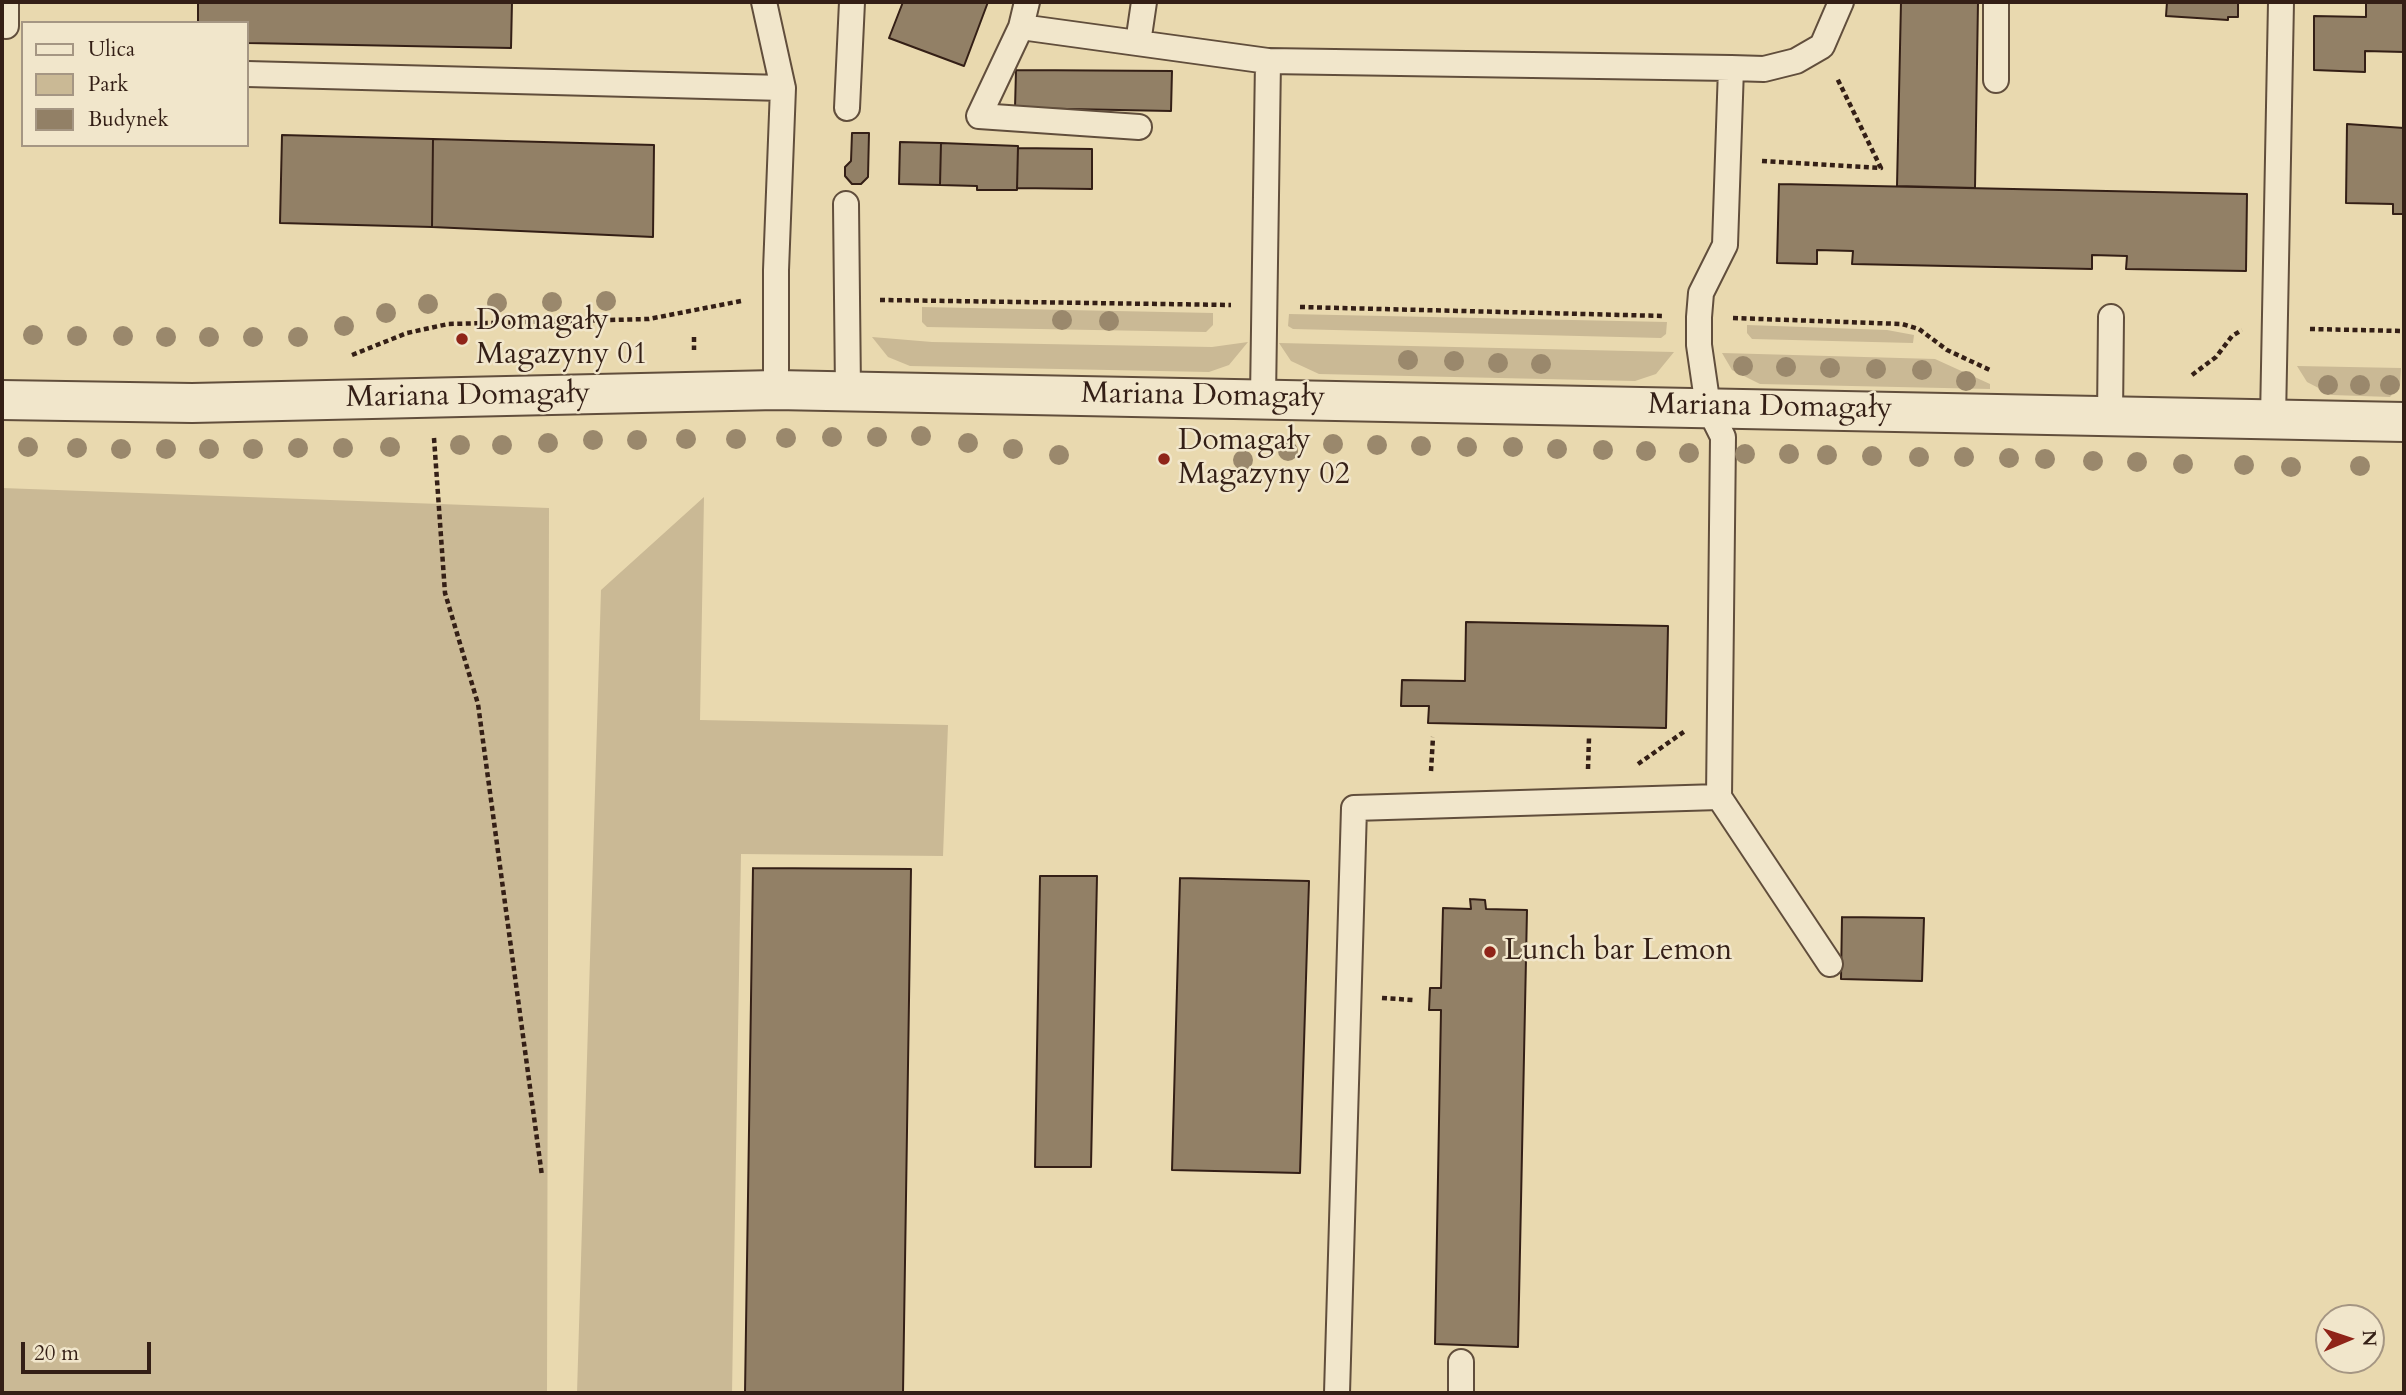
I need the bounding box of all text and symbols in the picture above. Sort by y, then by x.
legend [21,21,248,147]
text: Ulica [88,35,135,64]
text: Park [88,70,128,99]
text: Budynek [88,105,169,134]
place label: Domagały Magazyny 01 [476,304,648,374]
marker: Domagały Magazyny 01 [454,331,470,347]
street label: Mariana Domagały [345,377,591,417]
street label: Mariana Domagały [1080,377,1326,417]
street label: Mariana Domagały [1647,388,1893,428]
place label: Domagały Magazyny 02 [1178,424,1350,494]
marker: Domagały Magazyny 02 [1156,451,1172,467]
place label: Lunch bar Lemon [1504,934,1732,970]
marker: Lunch bar Lemon [1482,944,1498,960]
north arrow [2315,1304,2385,1374]
scale bar [24,1328,154,1372]
text: N [2356,1330,2382,1347]
text: 20 m [34,1339,79,1368]

